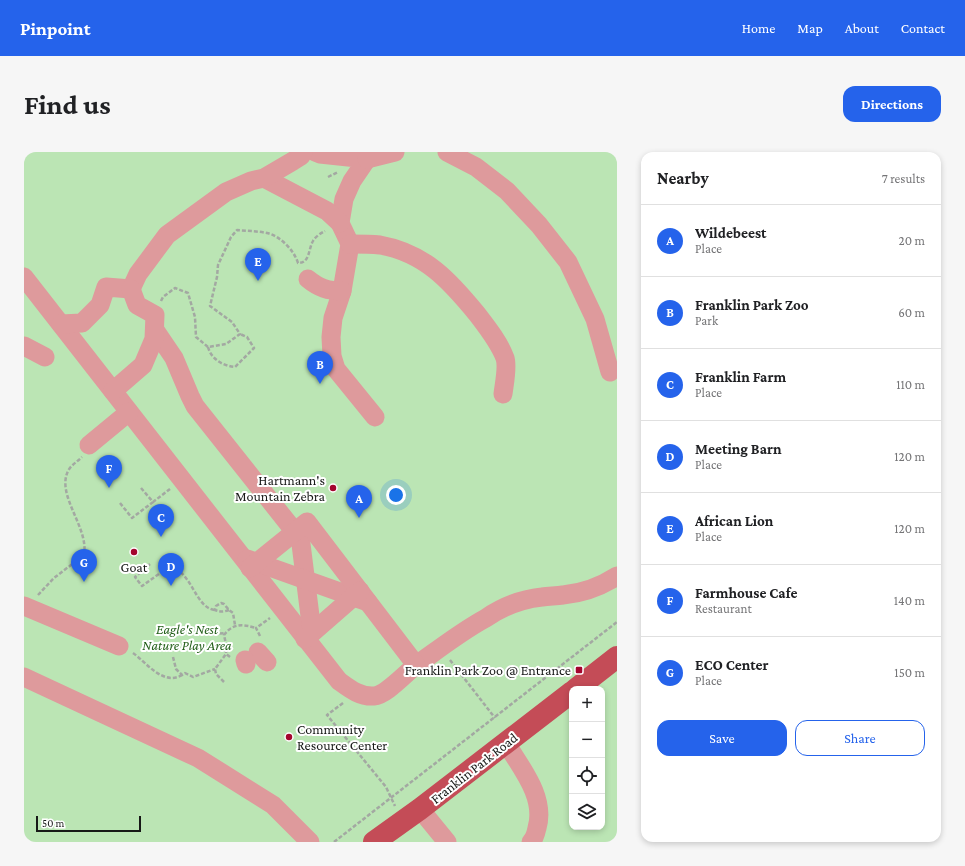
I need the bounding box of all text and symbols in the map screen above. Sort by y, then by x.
text: Pinpoint [20,18,91,39]
text: Home [742,20,775,36]
text: Map [797,20,823,36]
text: About [845,20,879,36]
text: Contact [901,20,945,36]
button: Directions [843,86,941,122]
text: Find us [24,89,111,120]
text: Nearby [657,169,709,188]
text: 7 results [882,171,925,186]
text: Wildebeest [695,225,766,241]
text: A [666,233,674,248]
text: 20 m [899,233,925,248]
text: Place [695,241,722,256]
pin: E [245,248,271,281]
text: Franklin Park Zoo [695,297,809,313]
text: B [666,305,674,320]
text: 60 m [898,305,925,320]
text: Park [695,313,718,328]
pin: B [307,351,333,384]
text: Franklin Farm [695,369,786,385]
text: C [666,377,674,392]
text: 110 m [896,377,925,392]
text: Place [695,385,722,400]
text: Meeting Barn [695,441,782,457]
text: D [666,449,674,464]
text: 120 m [894,449,925,464]
pin: F [96,455,122,488]
text: Place [695,457,722,472]
place label: Hartmann's Mountain Zebra [235,472,326,504]
marker: Hartmann's Mountain Zebra [328,483,338,493]
pin: A [346,485,372,518]
your location [386,485,406,505]
pin: C [148,504,174,537]
text: African Lion [695,513,773,529]
text: E [666,521,674,536]
text: 120 m [894,521,925,536]
text: Place [695,529,722,544]
marker: Goat [129,547,139,557]
pin: G [71,549,97,582]
pin: D [158,553,184,586]
place label: Goat [121,559,148,575]
text: Farmhouse Cafe [695,585,797,601]
text: F [667,593,673,608]
text: 140 m [894,593,925,608]
text: Restaurant [695,601,752,616]
park label: Eagle's Nest Nature Play Area [142,621,232,653]
text: ECO Center [695,657,769,673]
place label: Franklin Park Zoo @ Entrance [405,662,571,678]
marker: Franklin Park Zoo @ Entrance [574,665,584,675]
text: G [666,665,674,680]
text: 150 m [894,665,925,680]
text: Place [695,673,722,688]
map controls [569,686,605,830]
button: + [569,686,605,722]
button: Save [657,720,787,756]
button: Share [795,720,925,756]
place label: Community Resource Center [297,721,387,753]
button: − [569,722,605,758]
street label: Franklin Park Road [427,729,521,807]
marker: Community Resource Center [284,732,294,742]
button: locate [569,758,605,794]
button: layers [569,794,605,830]
scale bar [36,814,141,833]
text: 50 m [42,817,64,829]

